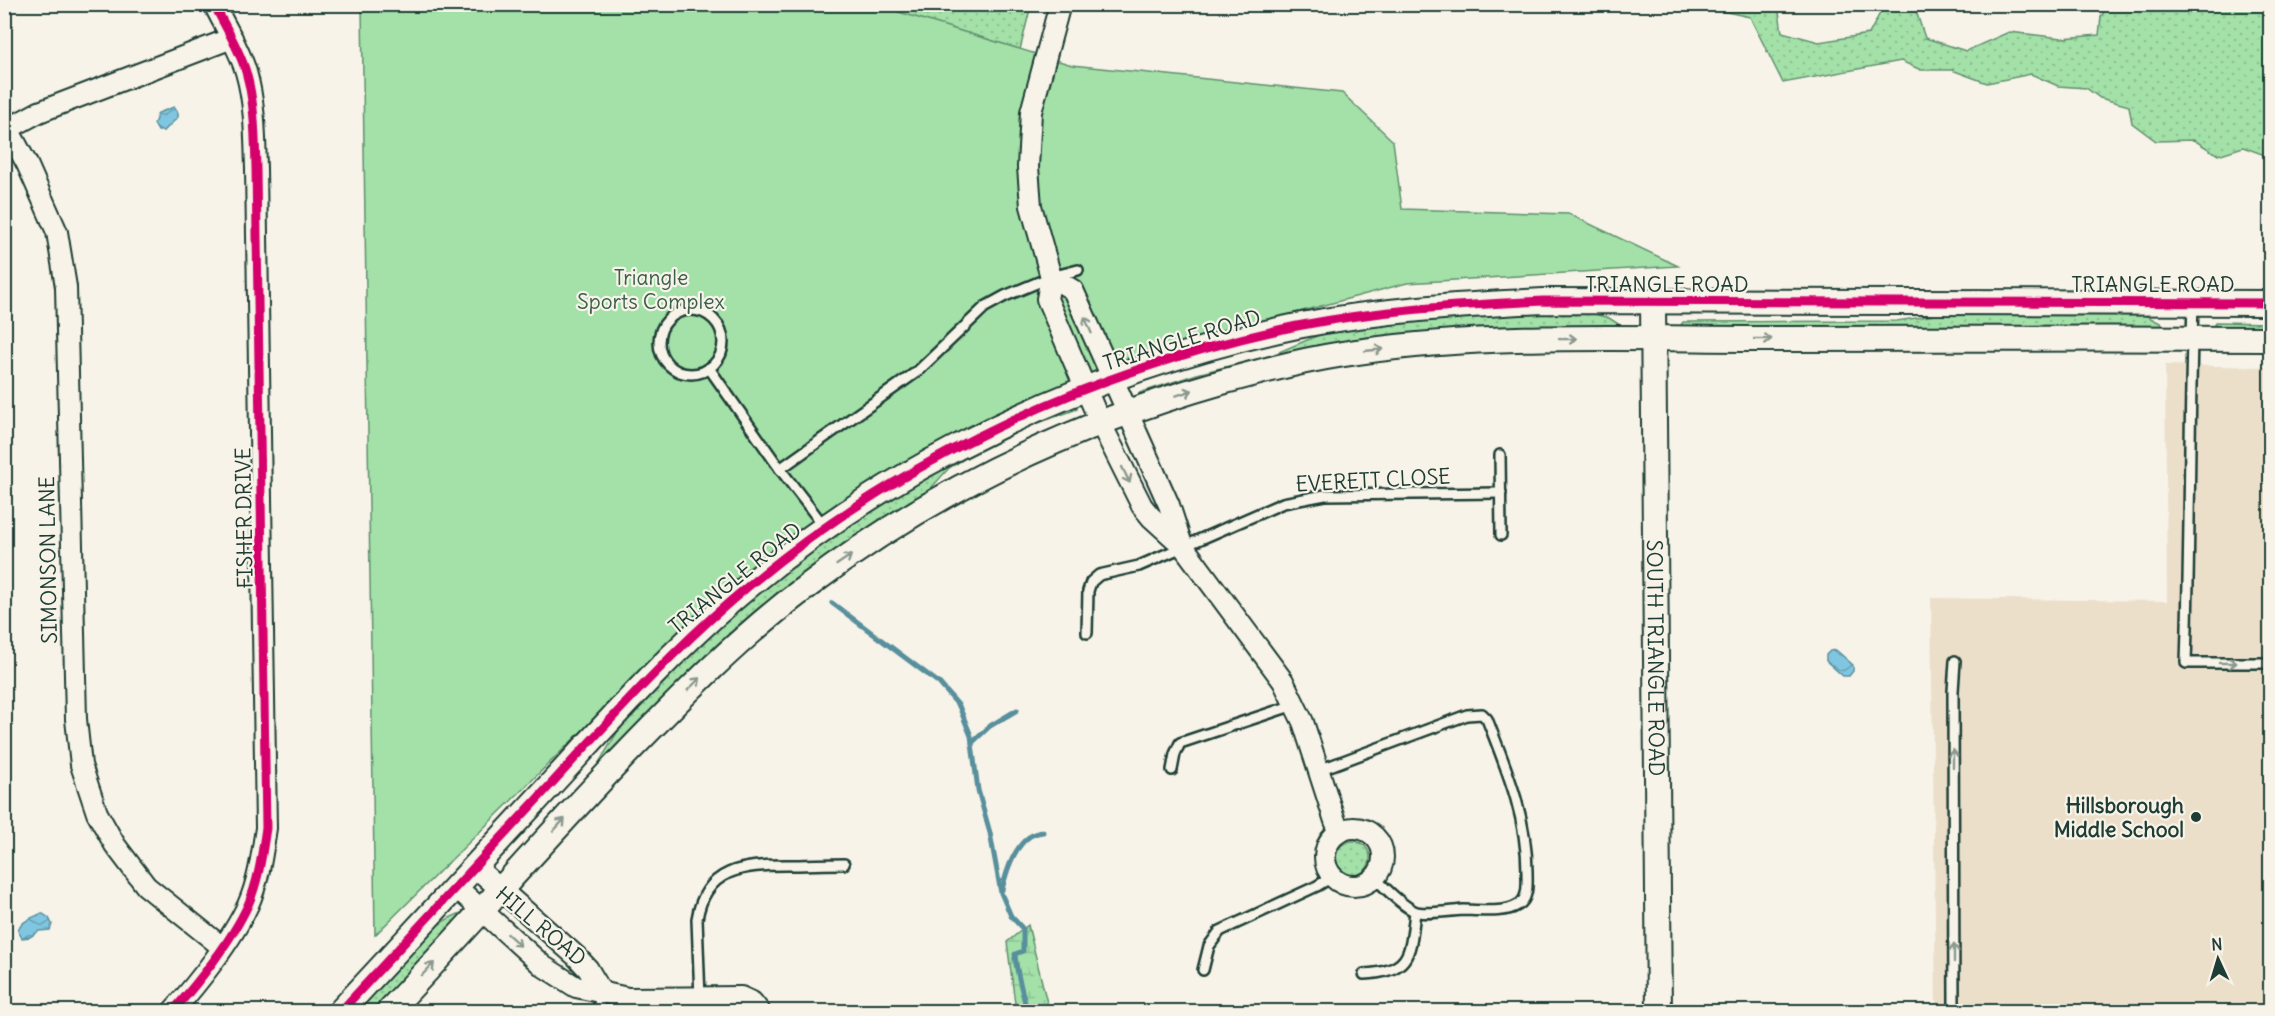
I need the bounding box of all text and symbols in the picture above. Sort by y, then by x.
park label: Triangle Sports Complex [577,264,725,315]
street label: TRIANGLE ROAD [1585,271,1749,298]
street label: TRIANGLE ROAD [2071,271,2235,298]
street label: TRIANGLE ROAD [1100,303,1264,377]
one-way arrow [1082,317,1093,335]
one-way arrow [1558,333,1578,345]
one-way arrow [1753,333,1773,345]
one-way arrow [1363,344,1383,355]
one-way arrow [1174,387,1193,398]
street label: FISHER DRIVE [229,447,259,589]
street label: EVERETT CLOSE [1295,462,1451,498]
one-way arrow [1121,465,1132,483]
street label: SIMONSON LANE [33,476,63,644]
street label: TRIANGLE ROAD [663,516,807,640]
street label: SOUTH TRIANGLE ROAD [1642,540,1671,776]
one-way arrow [836,554,852,566]
one-way arrow [2218,657,2238,669]
one-way arrow [686,677,701,691]
one-way arrow [1947,749,1959,769]
place label: Hillsborough Middle School [2054,792,2184,843]
marker: Hillsborough Middle School [2189,810,2203,824]
one-way arrow [552,817,566,832]
street label: HILL ROAD [490,880,592,972]
north arrow [2188,929,2248,989]
one-way arrow [507,933,522,947]
text: N [2211,934,2223,954]
one-way arrow [1948,944,1960,964]
one-way arrow [421,962,435,977]

